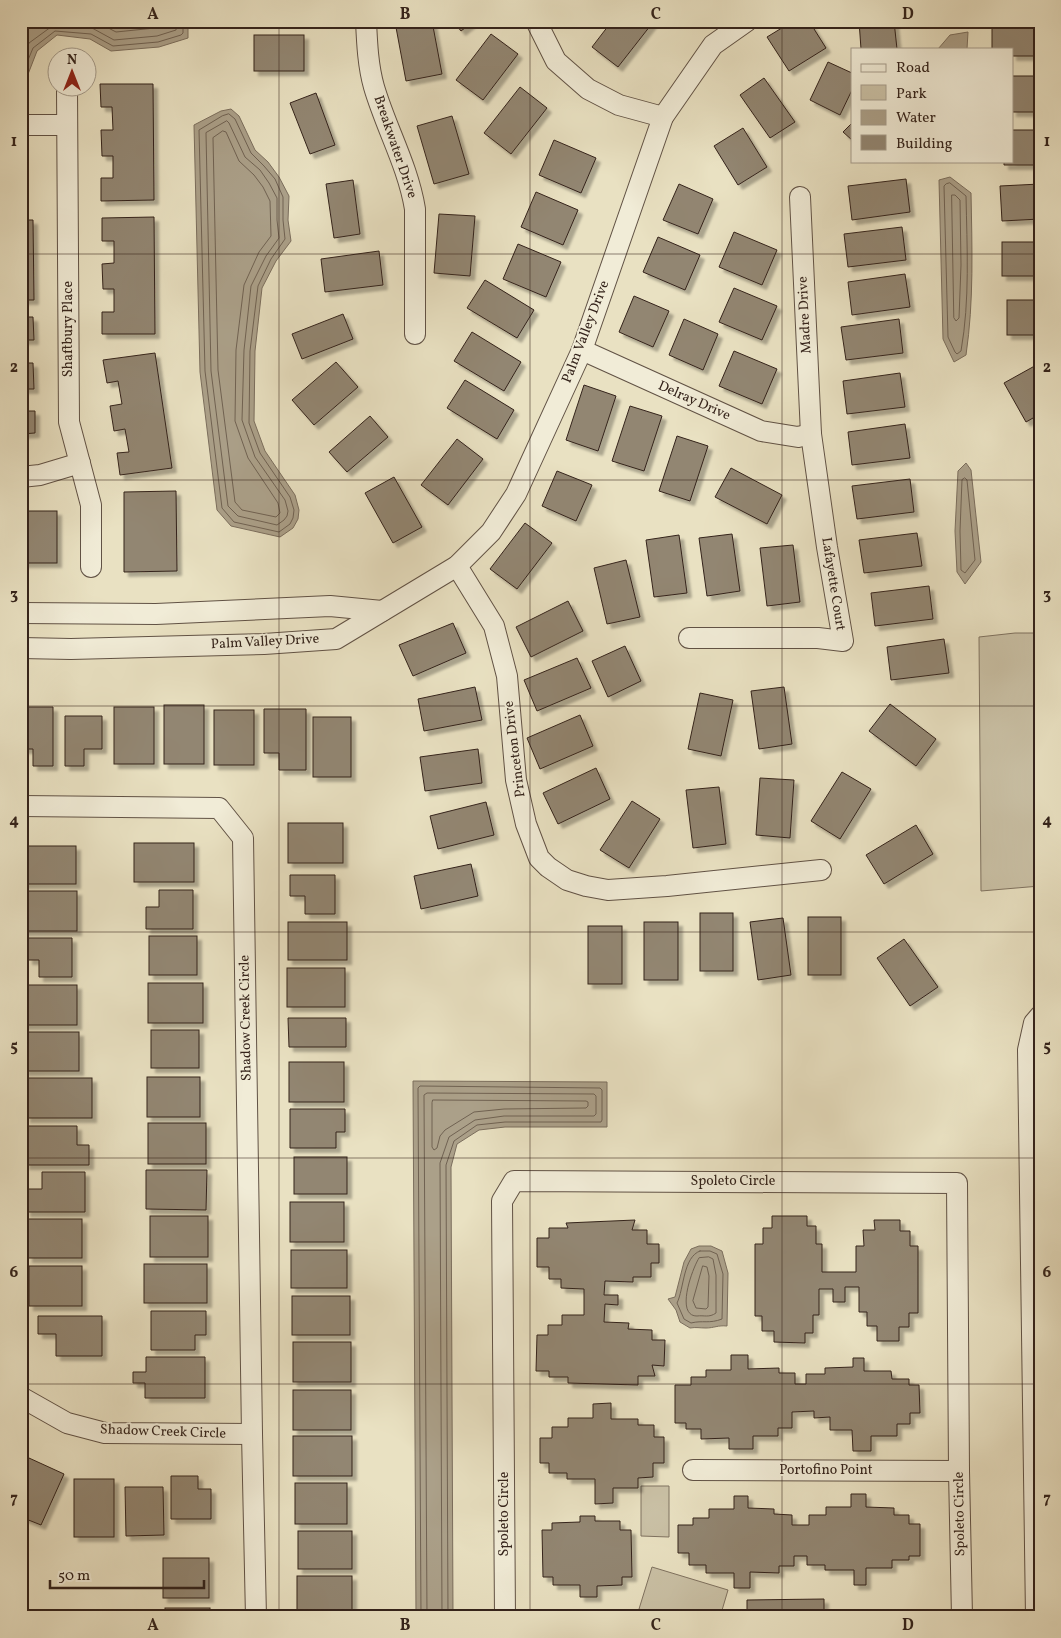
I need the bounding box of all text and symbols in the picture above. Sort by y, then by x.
text: A [147,4,159,26]
text: B [400,4,411,26]
text: C [651,4,661,26]
text: D [902,4,914,26]
north arrow [48,48,98,98]
legend [851,48,1014,162]
text: N [67,51,77,70]
text: Road [896,58,930,79]
text: Park [896,84,927,105]
street label: Breakwater Drive [368,93,422,201]
text: Water [896,108,936,129]
text: 1 [11,131,17,153]
text: 1 [1044,131,1050,153]
text: Building [896,134,953,155]
street label: Madre Drive [793,276,817,354]
street label: Palm Valley Drive [558,278,614,386]
street label: Shaftbury Place [59,281,78,377]
text: 2 [10,357,18,379]
text: 2 [1043,357,1051,379]
street label: Delray Drive [655,377,734,426]
street label: Lafayette Court [816,536,850,632]
text: 3 [10,584,18,606]
text: 3 [1043,584,1051,606]
street label: Palm Valley Drive [210,630,320,654]
street label: Princeton Drive [500,699,530,798]
text: 4 [9,810,19,832]
text: 4 [1042,810,1052,832]
street label: Shadow Creek Circle [235,954,257,1081]
text: 5 [10,1036,18,1058]
text: 5 [1043,1036,1051,1058]
street label: Spoleto Circle [691,1172,776,1191]
text: 6 [10,1262,19,1284]
text: 6 [1043,1262,1052,1284]
street label: Shadow Creek Circle [100,1420,227,1444]
street label: Portofino Point [779,1461,873,1480]
street label: Spoleto Circle [495,1471,514,1556]
street label: Spoleto Circle [950,1471,970,1557]
text: 7 [10,1488,18,1510]
text: 7 [1043,1488,1051,1510]
scale bar [50,1558,204,1590]
text: 50 m [58,1566,90,1587]
text: A [147,1615,159,1637]
text: B [400,1615,411,1637]
text: C [651,1615,661,1637]
text: D [902,1615,914,1637]

